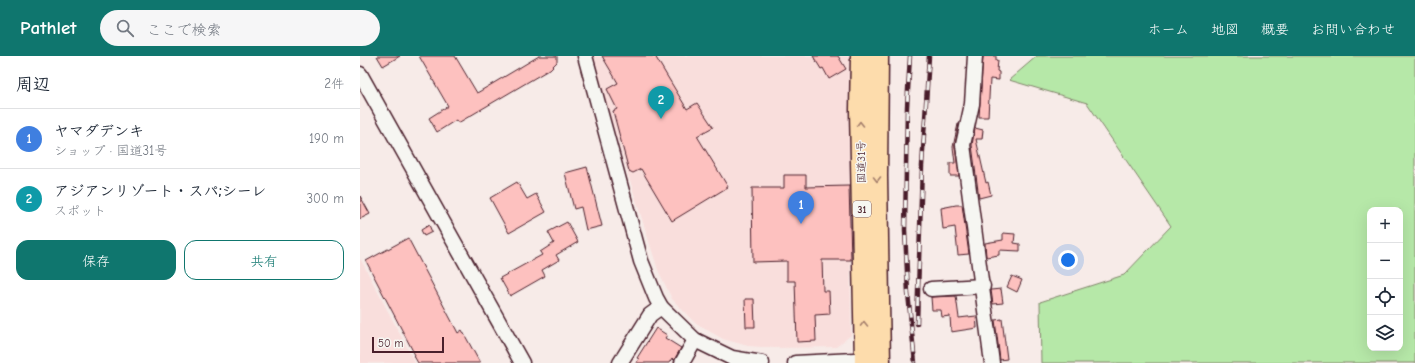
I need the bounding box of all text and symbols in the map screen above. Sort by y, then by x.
search box [100,10,380,46]
text: Pathlet [20,17,76,39]
icon: search [114,17,136,39]
text: ここで検索 [146,21,221,39]
text: ホーム [1148,21,1189,38]
text: 地図 [1211,21,1239,38]
text: 概要 [1261,21,1289,38]
text: お問い合わせ [1311,21,1395,38]
text: 周辺 [16,75,50,94]
text: 2件 [324,76,344,91]
pin: 2 [648,86,674,119]
one-way arrow [856,121,864,127]
text: ヤマダデンキ [54,122,144,140]
text: 1 [26,131,32,146]
text: 190 m [309,131,344,146]
street label: 国道31号 [855,140,868,184]
text: ショップ · 国道31号 [54,143,167,158]
one-way arrow [873,176,881,182]
text: アジアンリゾート・スパ;シーレ [54,182,266,200]
text: 2 [26,191,32,206]
text: 300 m [306,191,344,206]
pin: 1 [788,191,814,224]
road number: 31 [853,201,871,217]
text: スポット [54,203,106,218]
map controls [1367,207,1403,351]
button: + [1367,207,1403,243]
button: 保存 [16,240,176,280]
button: 共有 [184,240,344,280]
button: − [1367,243,1403,279]
your location [1058,250,1078,270]
button: locate [1367,279,1403,315]
button: layers [1367,315,1403,351]
one-way arrow [860,321,868,327]
scale bar [372,335,444,354]
text: 50 m [378,337,403,350]

